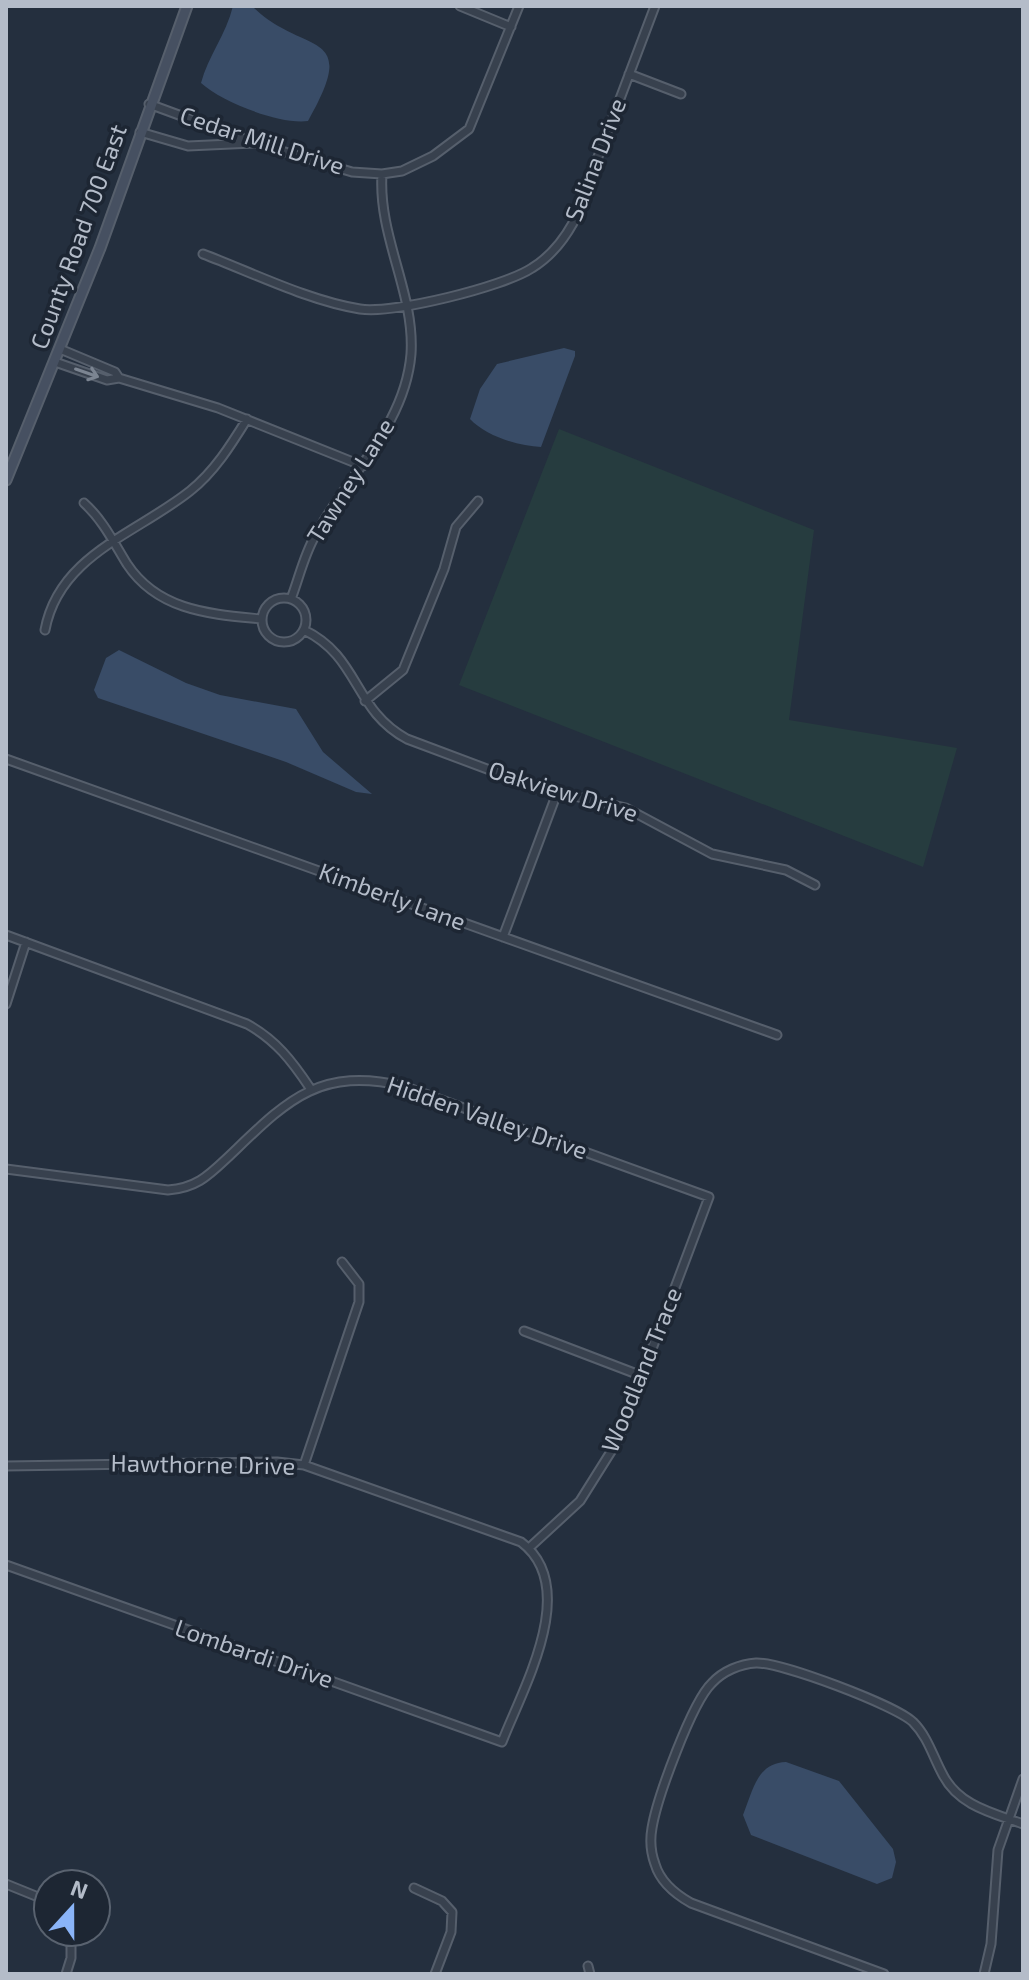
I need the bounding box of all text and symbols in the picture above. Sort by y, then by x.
street label: Salina Drive [558,94,631,225]
street label: Cedar Mill Drive [177,99,348,180]
street label: County Road 700 East [23,120,132,353]
one-way arrow [74,366,99,381]
street label: Tawney Lane [300,413,399,548]
street label: Oakview Drive [485,754,642,827]
street label: Kimberly Lane [315,856,470,936]
street label: Hidden Valley Drive [384,1069,591,1164]
street label: Woodland Trace [594,1283,687,1456]
street label: Hawthorne Drive [111,1447,296,1480]
street label: Lombardi Drive [172,1612,337,1693]
north arrow [32,1868,112,1948]
text: N [67,1873,92,1903]

